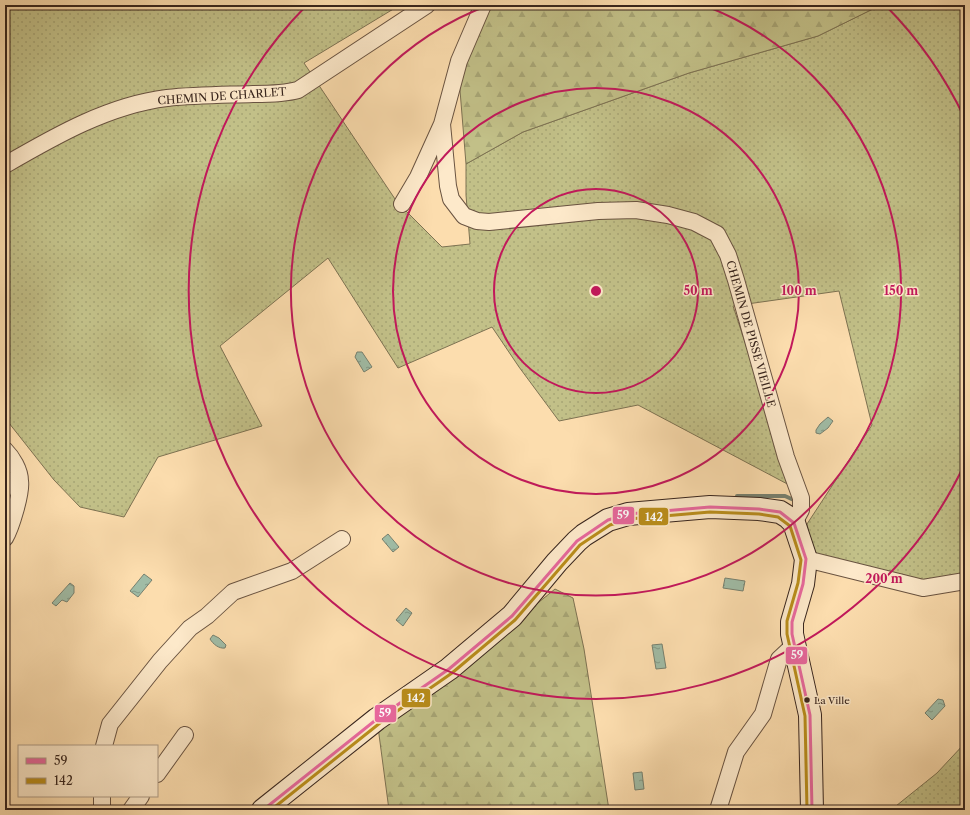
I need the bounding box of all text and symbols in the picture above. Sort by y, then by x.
street label: CHEMIN DE CHARLET [157,84,288,107]
street label: CHEMIN DE PISSE VIEILLE [723,259,779,410]
text: 50 m [683,283,713,298]
text: 100 m [781,283,817,298]
text: 150 m [884,283,918,298]
centre of rings [589,284,603,298]
line badge: 59 [612,506,635,525]
line badge: 142 [638,507,669,526]
text: 59 [617,508,630,522]
text: 142 [645,510,663,524]
text: 200 m [865,571,903,586]
line badge: 59 [785,646,808,665]
text: 59 [791,648,804,662]
line badge: 142 [401,688,431,708]
text: 142 [407,691,425,705]
place label: La Ville [814,694,850,707]
marker: La Ville [802,695,812,705]
line badge: 59 [374,704,397,723]
text: 59 [379,706,392,720]
legend [18,745,158,797]
text: 59 [54,753,68,768]
text: 142 [54,773,73,788]

